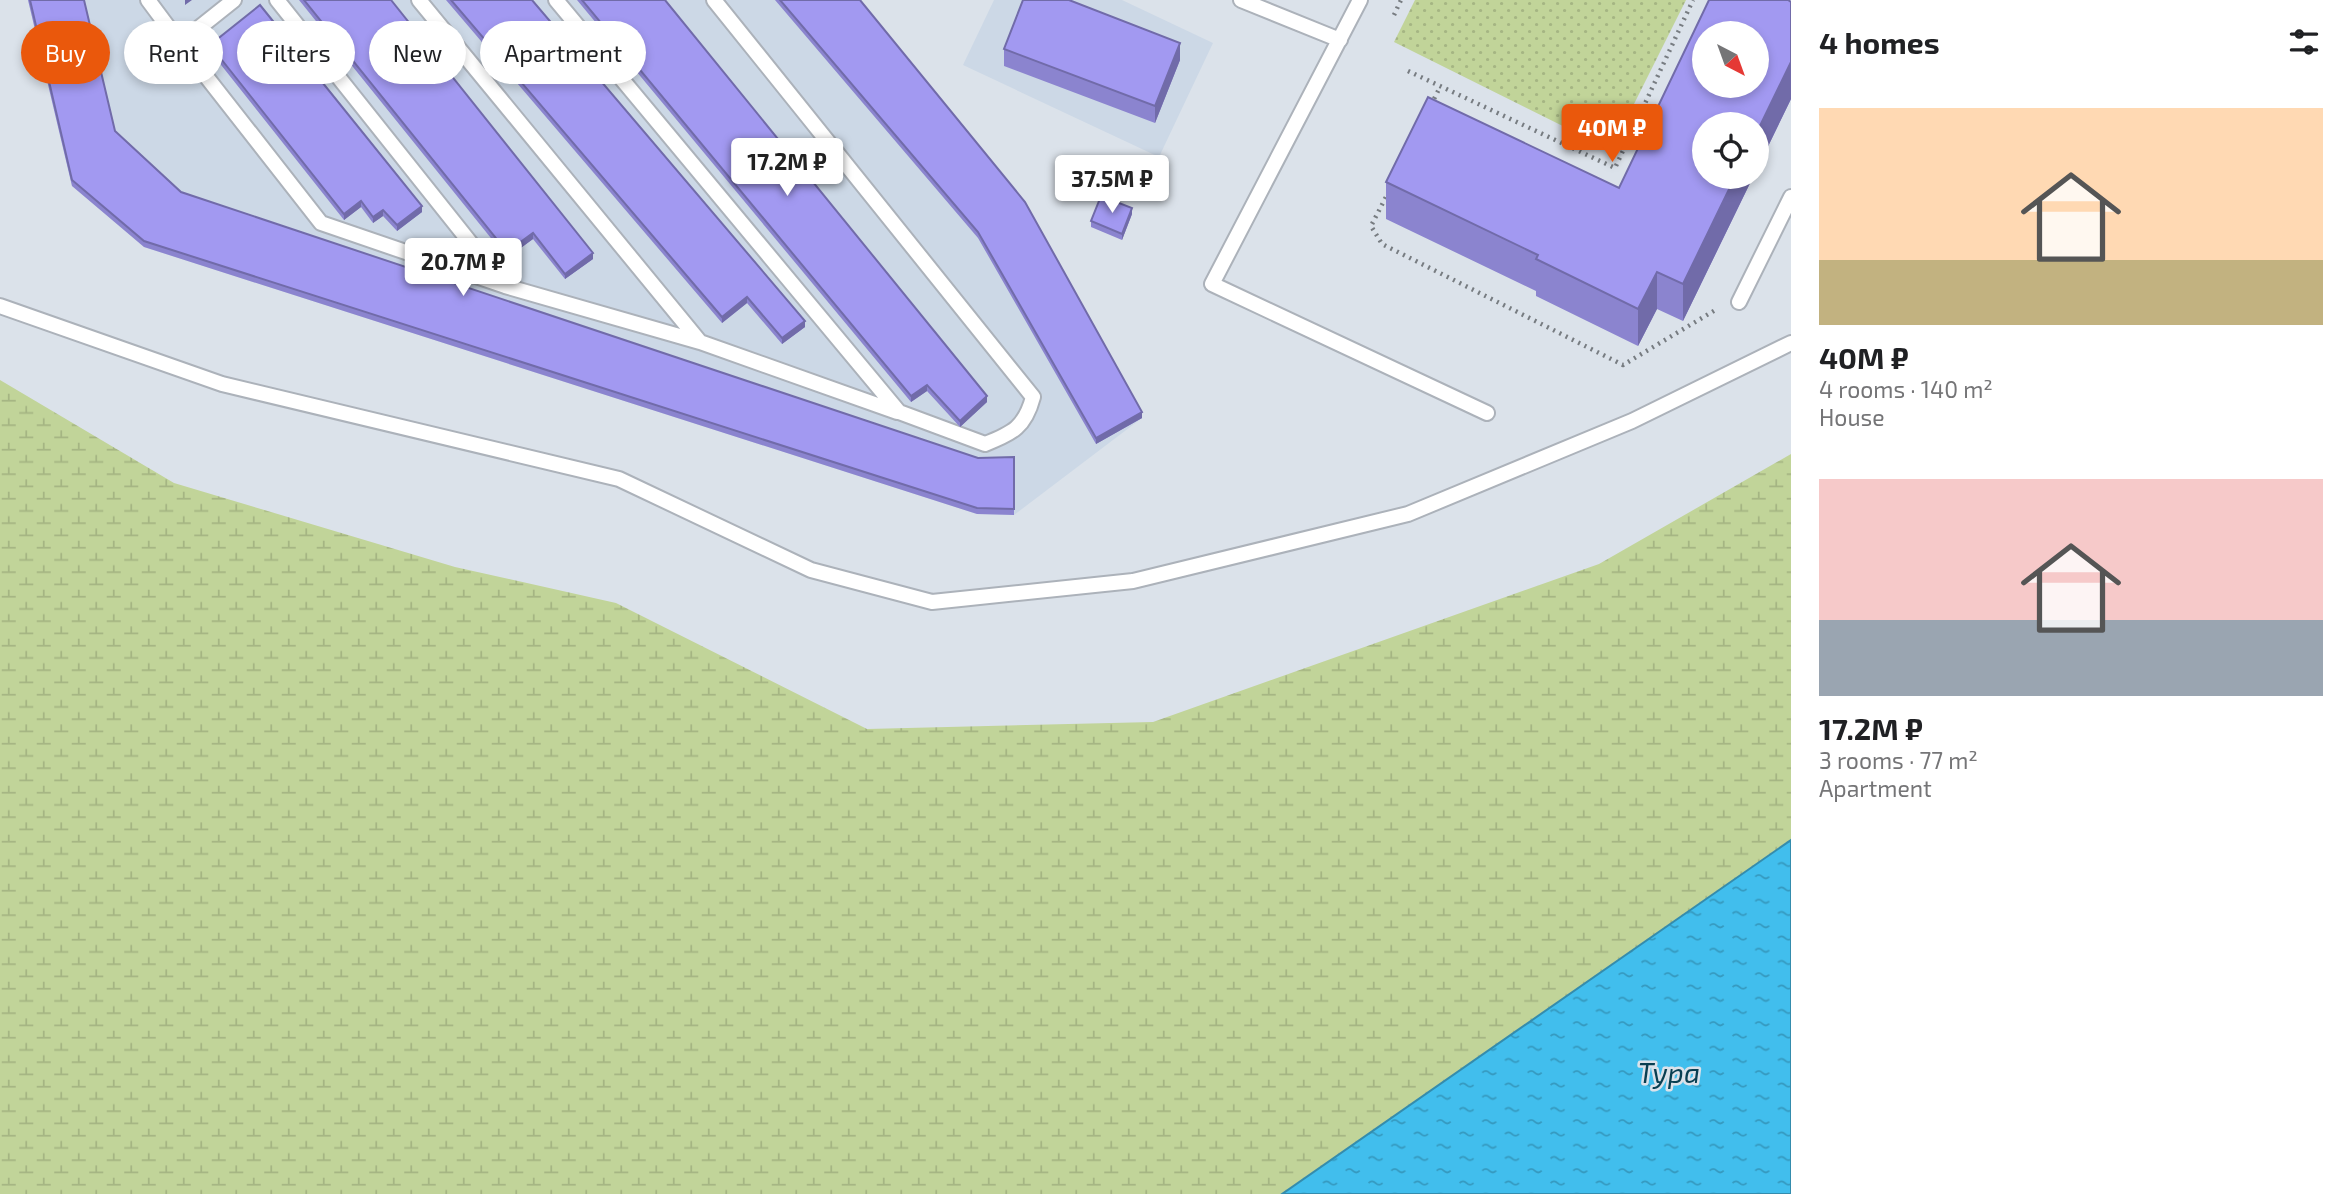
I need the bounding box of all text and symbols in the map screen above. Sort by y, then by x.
chip: Buy [21,21,110,84]
chip: Rent [124,21,223,84]
chip: Filters [237,21,355,84]
chip: New [369,21,466,84]
chip: Apartment [480,21,646,84]
north arrow [1692,21,1769,98]
map controls [1692,21,1769,189]
icon: filters [2285,23,2323,61]
text: 4 homes [1819,24,1940,60]
pin: 40M ₽ [1563,104,1661,164]
button: locate [1692,112,1769,189]
text: 40M ₽ [1578,113,1646,141]
pin: 17.2M ₽ [722,138,852,198]
text: 17.2M ₽ [747,147,827,175]
icon: home [2008,154,2134,280]
pin: 37.5M ₽ [1047,156,1177,215]
text: 37.5M ₽ [1071,164,1153,192]
pin: 20.7M ₽ [398,238,528,298]
text: 20.7M ₽ [421,247,505,275]
text: 40M ₽ [1819,339,1909,375]
text: 4 rooms · 140 m² [1819,375,1993,403]
text: House [1819,403,1885,431]
icon: home [2008,525,2134,651]
text: 17.2M ₽ [1819,710,1923,746]
text: 3 rooms · 77 m² [1819,746,1978,774]
text: Apartment [1819,774,1932,802]
water label: Тура [1638,1055,1700,1089]

